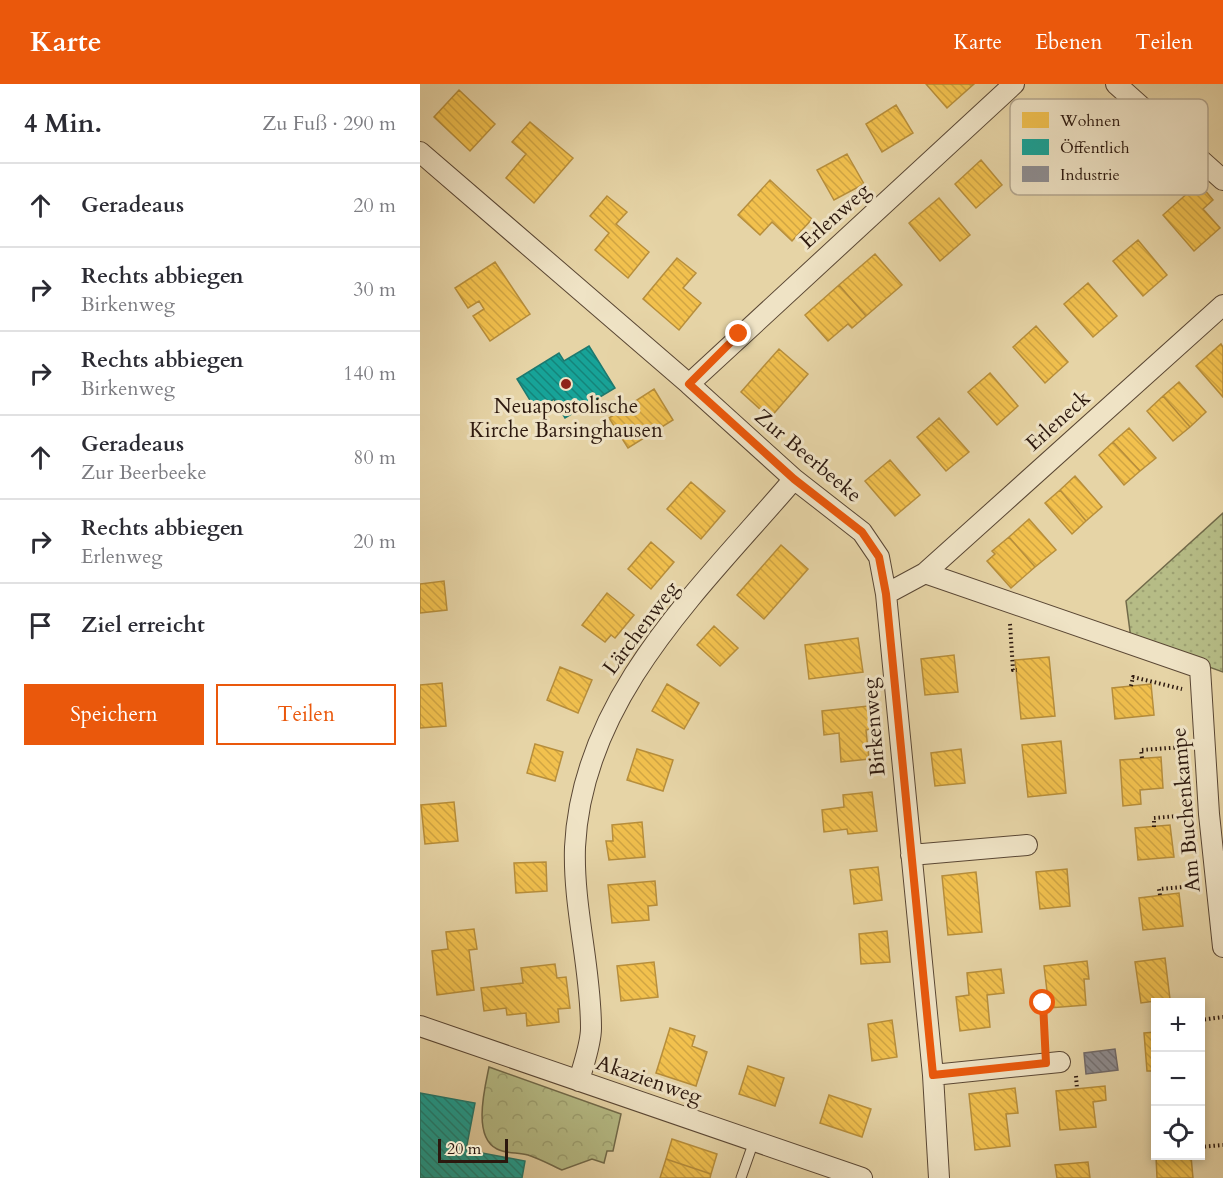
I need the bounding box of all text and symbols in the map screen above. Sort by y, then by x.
text: Karte [30,23,102,61]
text: Karte [954,28,1002,57]
text: Ebenen [1035,28,1102,57]
text: Teilen [1135,28,1193,57]
legend [1010,99,1208,195]
text: 4 Min. [24,106,102,141]
text: Zu Fuß · 290 m [262,110,396,137]
text: Wohnen [1059,110,1121,132]
text: Öffentlich [1060,137,1130,159]
text: Industrie [1060,164,1120,186]
street label: Erlenweg [793,176,877,255]
icon: ahead [24,189,57,222]
text: Geradeaus [81,190,184,220]
text: 20 m [353,192,396,219]
text: Rechts abbiegen [81,261,244,291]
icon: right [24,273,57,306]
text: 30 m [353,276,396,303]
text: Birkenweg [81,291,175,318]
route end [725,320,751,346]
text: Rechts abbiegen [81,345,244,375]
icon: right [24,357,57,390]
text: 140 m [343,360,396,387]
text: Birkenweg [81,375,175,402]
marker: Neuapostolische Kirche Barsinghausen [559,377,573,391]
street label: Erleneck [1019,384,1097,458]
place label: Neuapostolische Kirche Barsinghausen [469,392,663,445]
street label: Zur Beerbeeke [748,402,868,510]
text: Geradeaus [81,429,184,459]
icon: ahead [24,441,57,474]
text: 80 m [353,444,396,471]
text: Zur Beerbeeke [81,459,207,486]
text: Rechts abbiegen [81,513,244,543]
icon: right [24,525,57,558]
text: 20 m [353,528,396,555]
text: Erlenweg [81,543,163,570]
street label: Lärchenweg [596,575,686,681]
icon: arrive [24,609,57,642]
text: Ziel erreicht [81,610,205,640]
street label: Birkenweg [855,676,893,777]
button: Speichern [24,684,204,745]
button: Teilen [216,684,396,745]
street label: Am Buchenkampe [1164,726,1208,894]
route start [1029,989,1055,1015]
map controls [1151,998,1205,1160]
button: + [1151,998,1205,1052]
street label: Akazienweg [592,1048,706,1112]
button: − [1151,1052,1205,1106]
button: locate [1151,1106,1205,1160]
scale bar [438,1136,508,1164]
text: 20 m [447,1138,481,1160]

